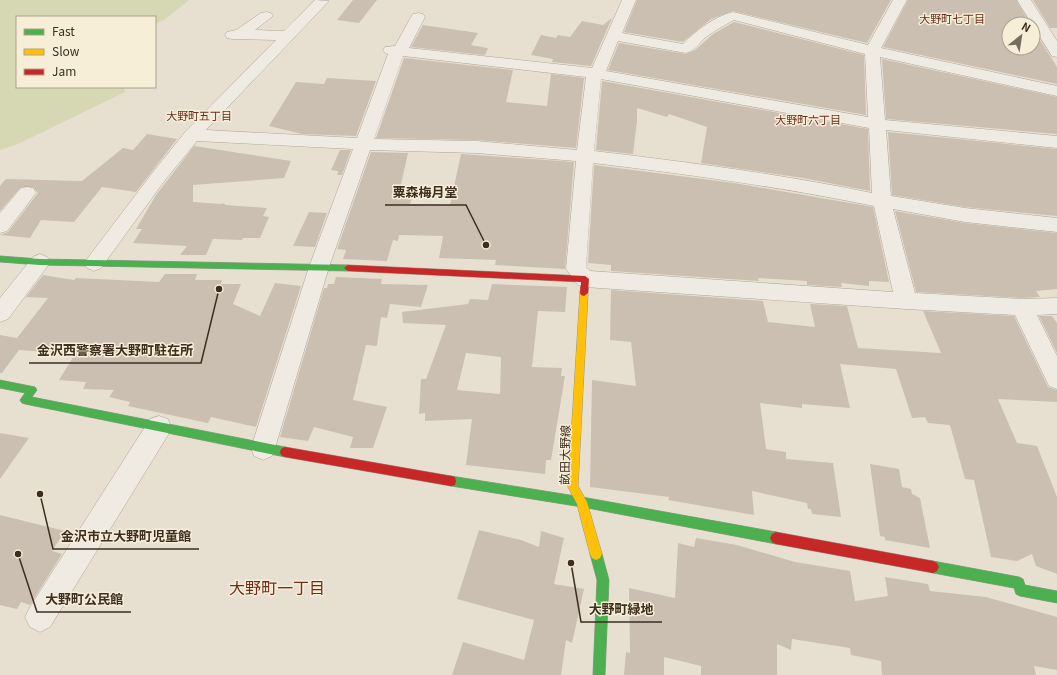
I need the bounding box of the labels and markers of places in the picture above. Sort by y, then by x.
callout: 粟森梅月堂 [385,180,466,205]
callout: 金沢西警察署大野町駐在所 [29,338,201,363]
callout: 金沢市立大野町児童館 [53,524,199,549]
callout: 大野町公民館 [37,587,131,612]
callout: 大野町緑地 [581,597,662,622]

